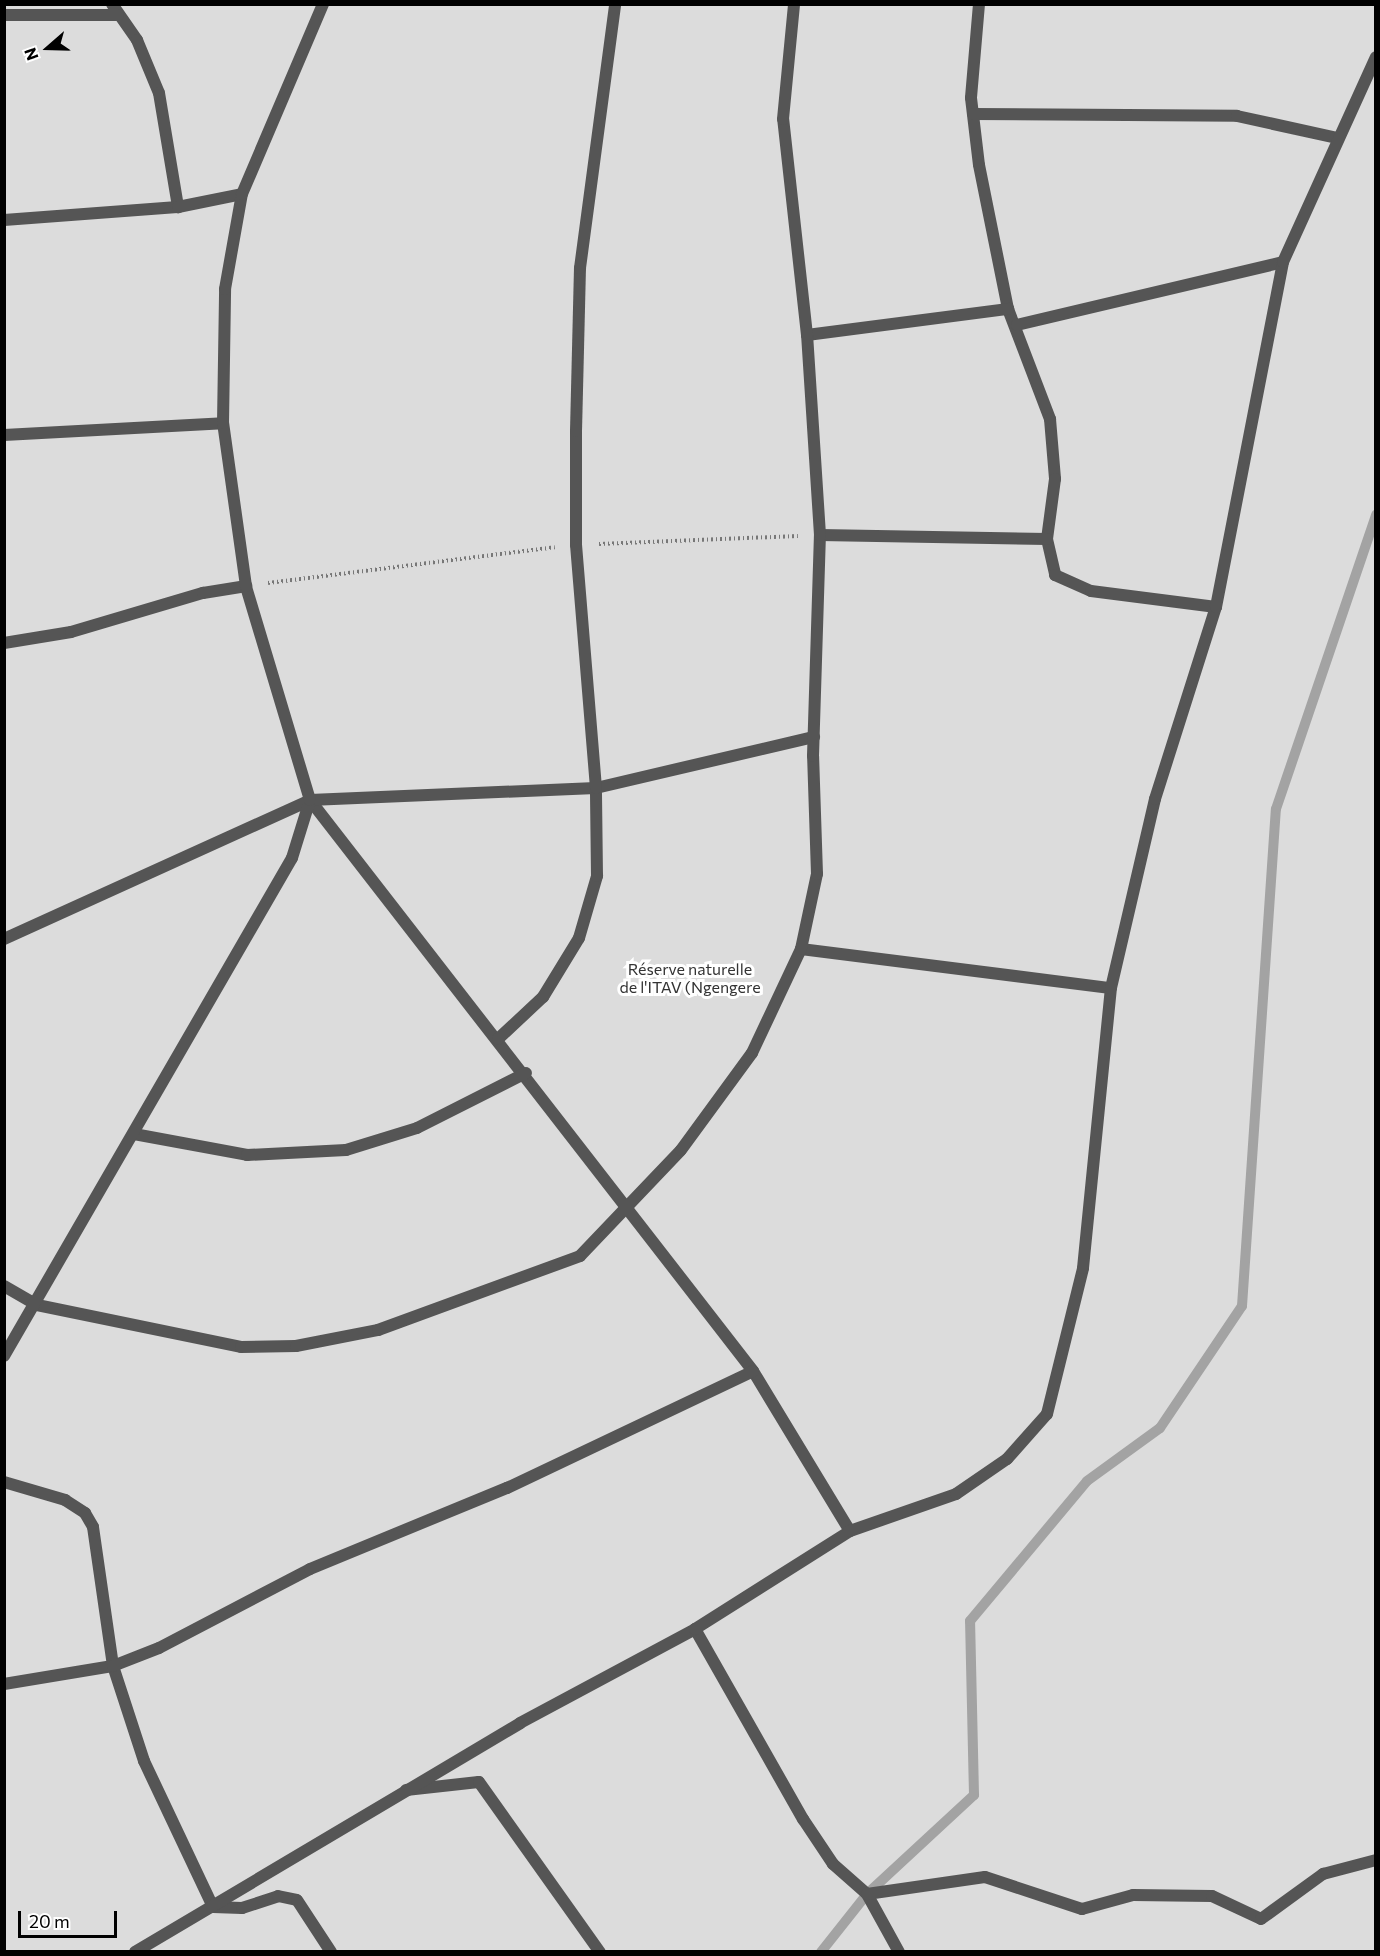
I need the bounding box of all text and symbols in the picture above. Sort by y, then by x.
north arrow [18,18,78,78]
text: N [20,45,42,63]
park label: Réserve naturelle de l'ITAV (Ngengere [619,959,761,997]
scale bar [21,1899,120,1937]
text: 20 m [29,1910,70,1932]

